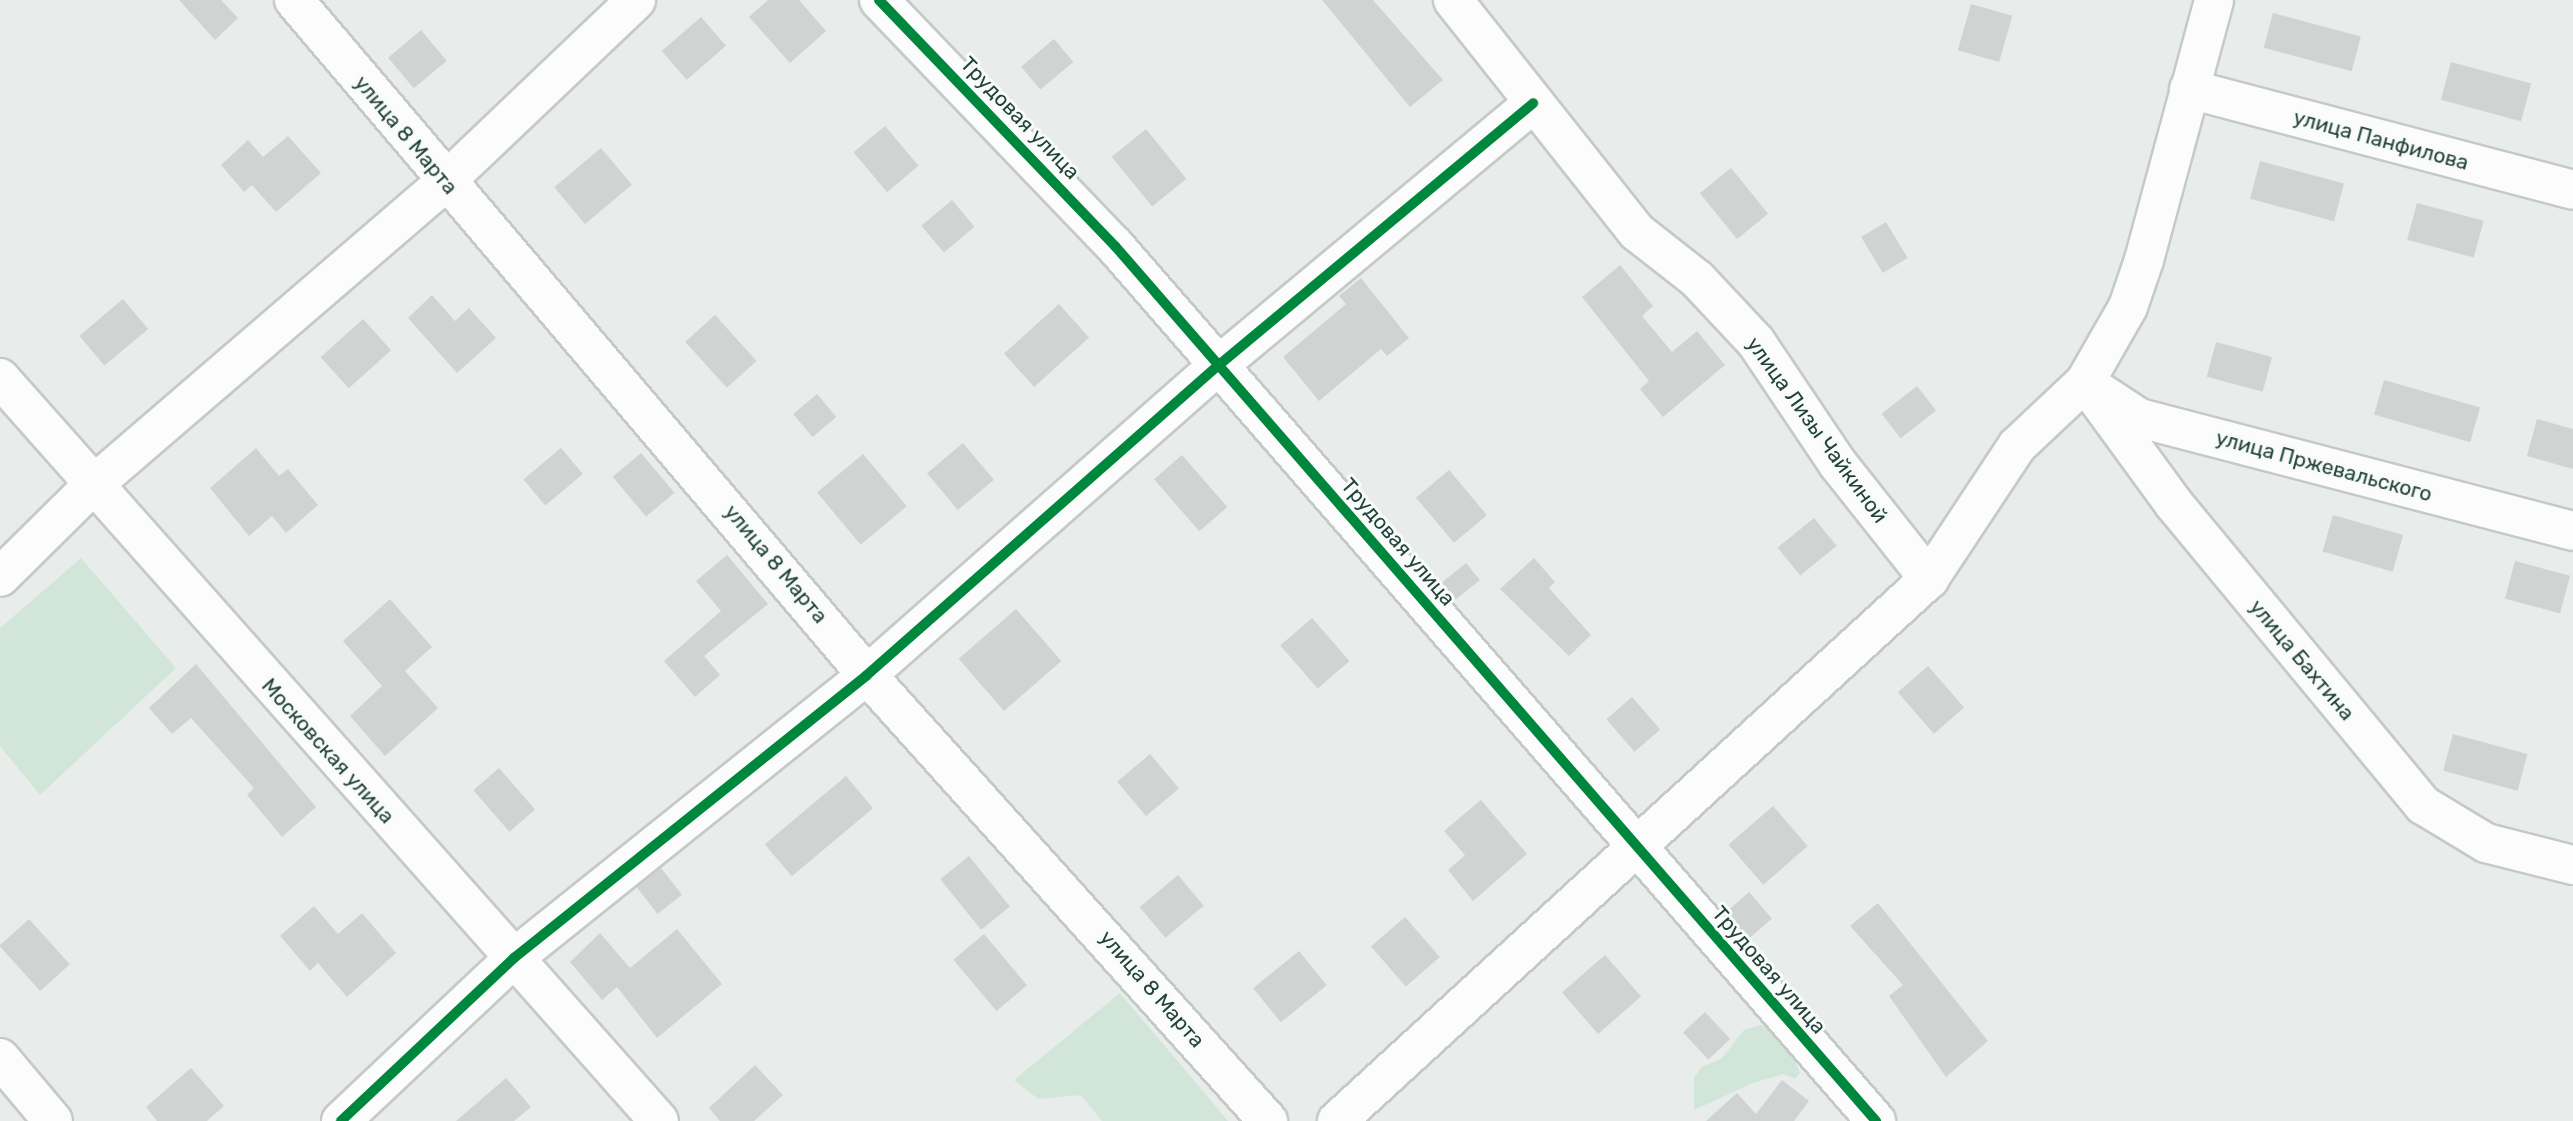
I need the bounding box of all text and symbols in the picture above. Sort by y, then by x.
street label: Трудовая улица [955,51,1085,185]
street label: улица 8 Марта [349,71,463,199]
street label: улица Панфилова [2291,104,2471,176]
street label: улица Лизы Чайкиной [1741,332,1893,528]
street label: улица Пржевальского [2213,425,2435,507]
street label: Трудовая улица [1336,473,1460,611]
street label: улица 8 Марта [719,500,833,628]
street label: улица Бахтина [2244,595,2360,725]
street label: Московская улица [256,673,400,829]
street label: Трудовая улица [1707,901,1831,1039]
street label: улица 8 Марта [1094,925,1210,1053]

